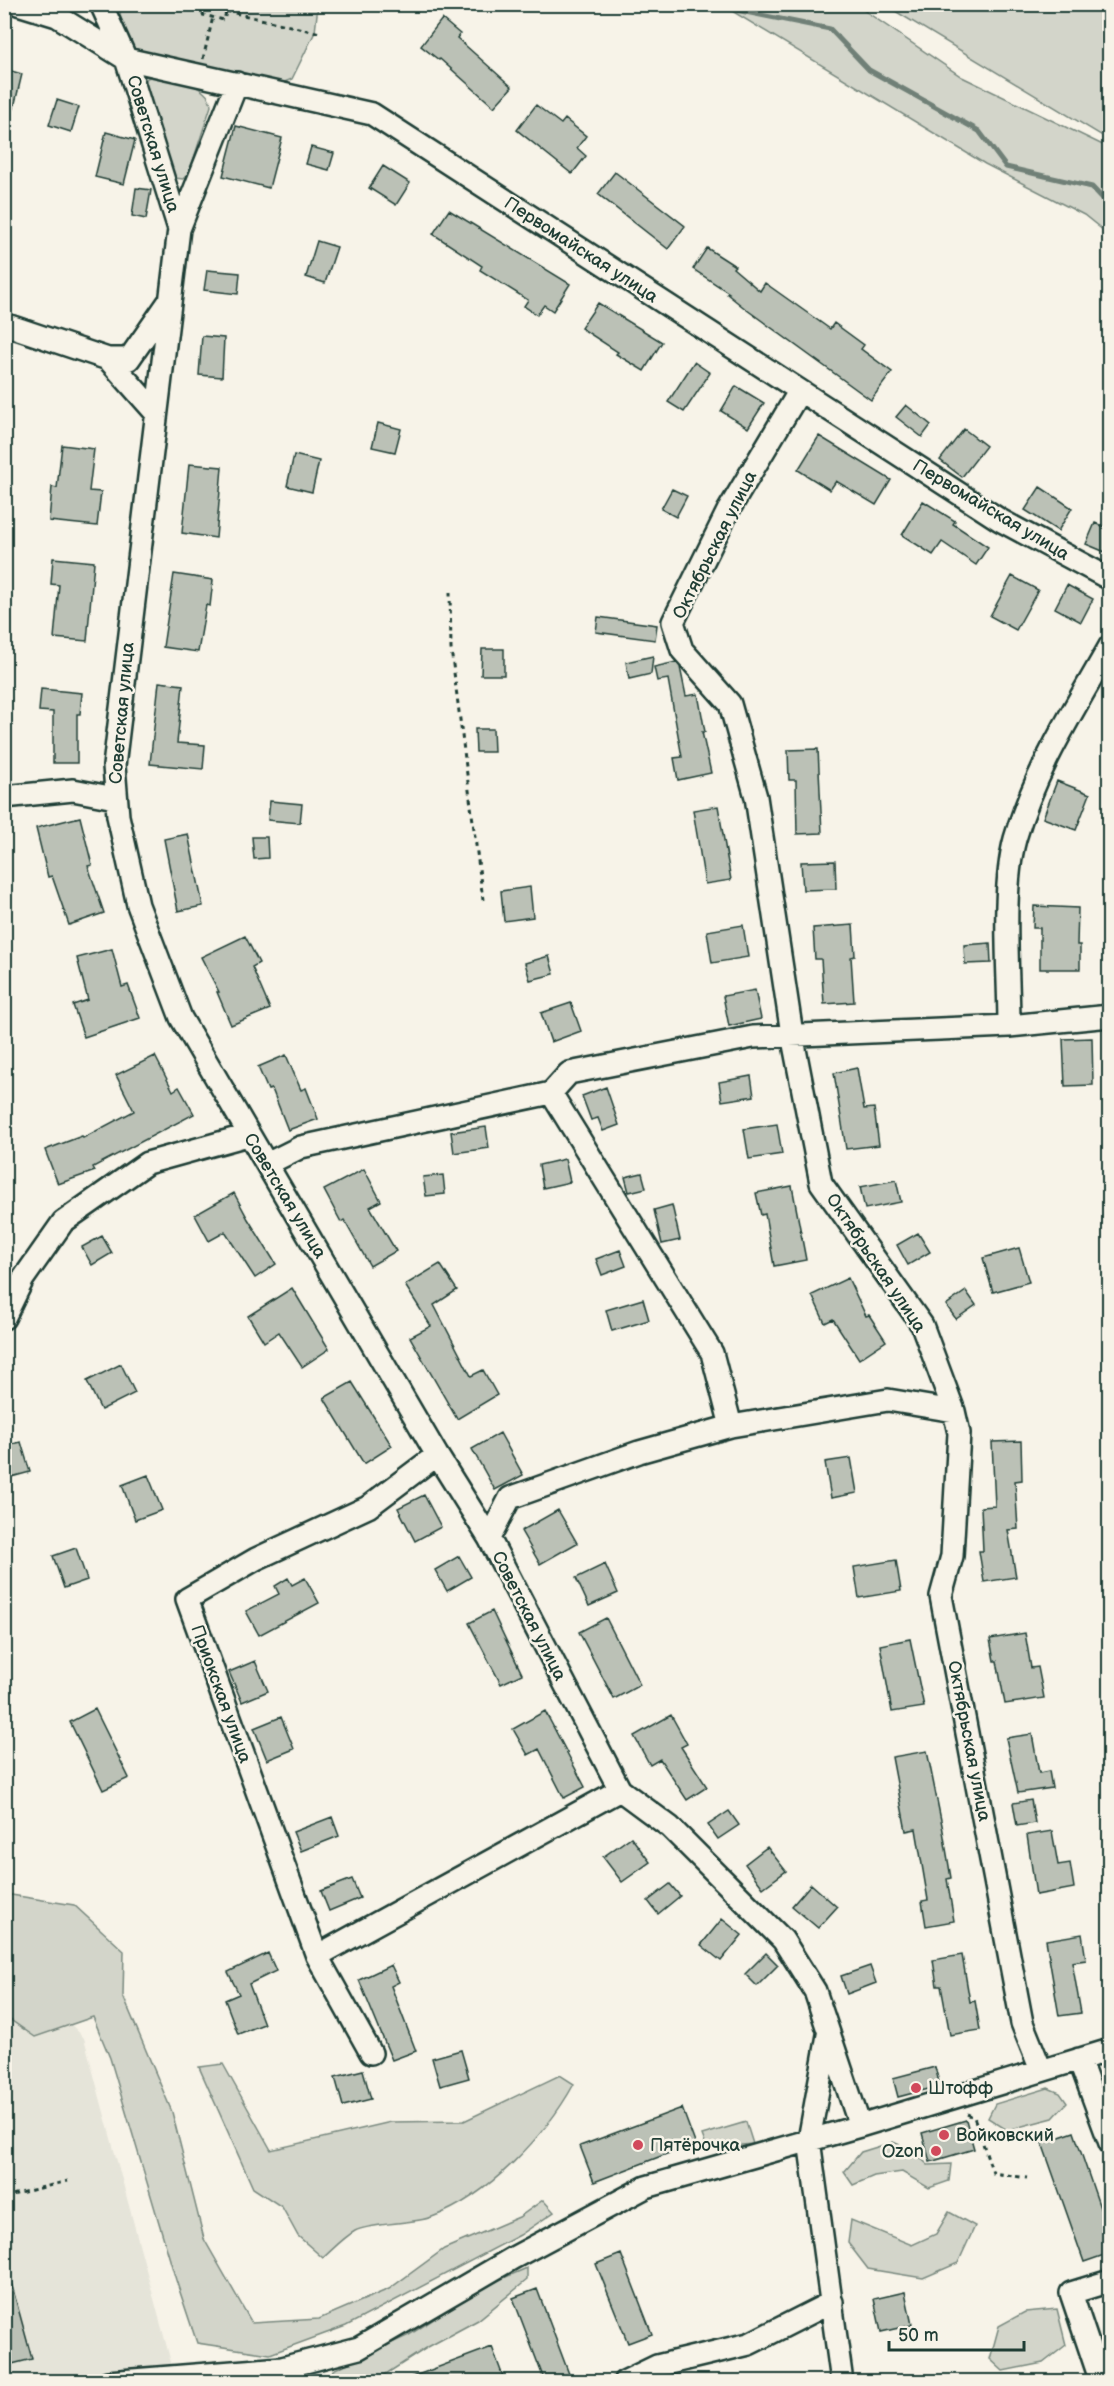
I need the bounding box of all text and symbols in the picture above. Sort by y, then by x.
street label: Советская улица [122,73,184,216]
street label: Первомайская улица [500,193,662,308]
street label: Первомайская улица [909,455,1073,565]
street label: Октябрьская улица [669,467,762,622]
street label: Советская улица [105,641,139,785]
street label: Советская улица [239,1130,331,1263]
street label: Октябрьская улица [822,1189,931,1337]
street label: Советская улица [487,1548,571,1685]
street label: Приокская улица [186,1622,256,1766]
street label: Октябрьская улица [943,1659,995,1823]
place label: Штофф [928,2078,993,2099]
marker: Штофф [909,2081,923,2095]
place label: Войковский [956,2125,1054,2146]
marker: Войковский [937,2128,951,2142]
place label: Пятёрочка [650,2135,741,2156]
marker: Пятёрочка [631,2138,645,2152]
place label: Ozon [882,2141,924,2162]
marker: Ozon [929,2144,943,2158]
scale bar [889,2314,1024,2352]
text: 50 m [898,2325,939,2346]

